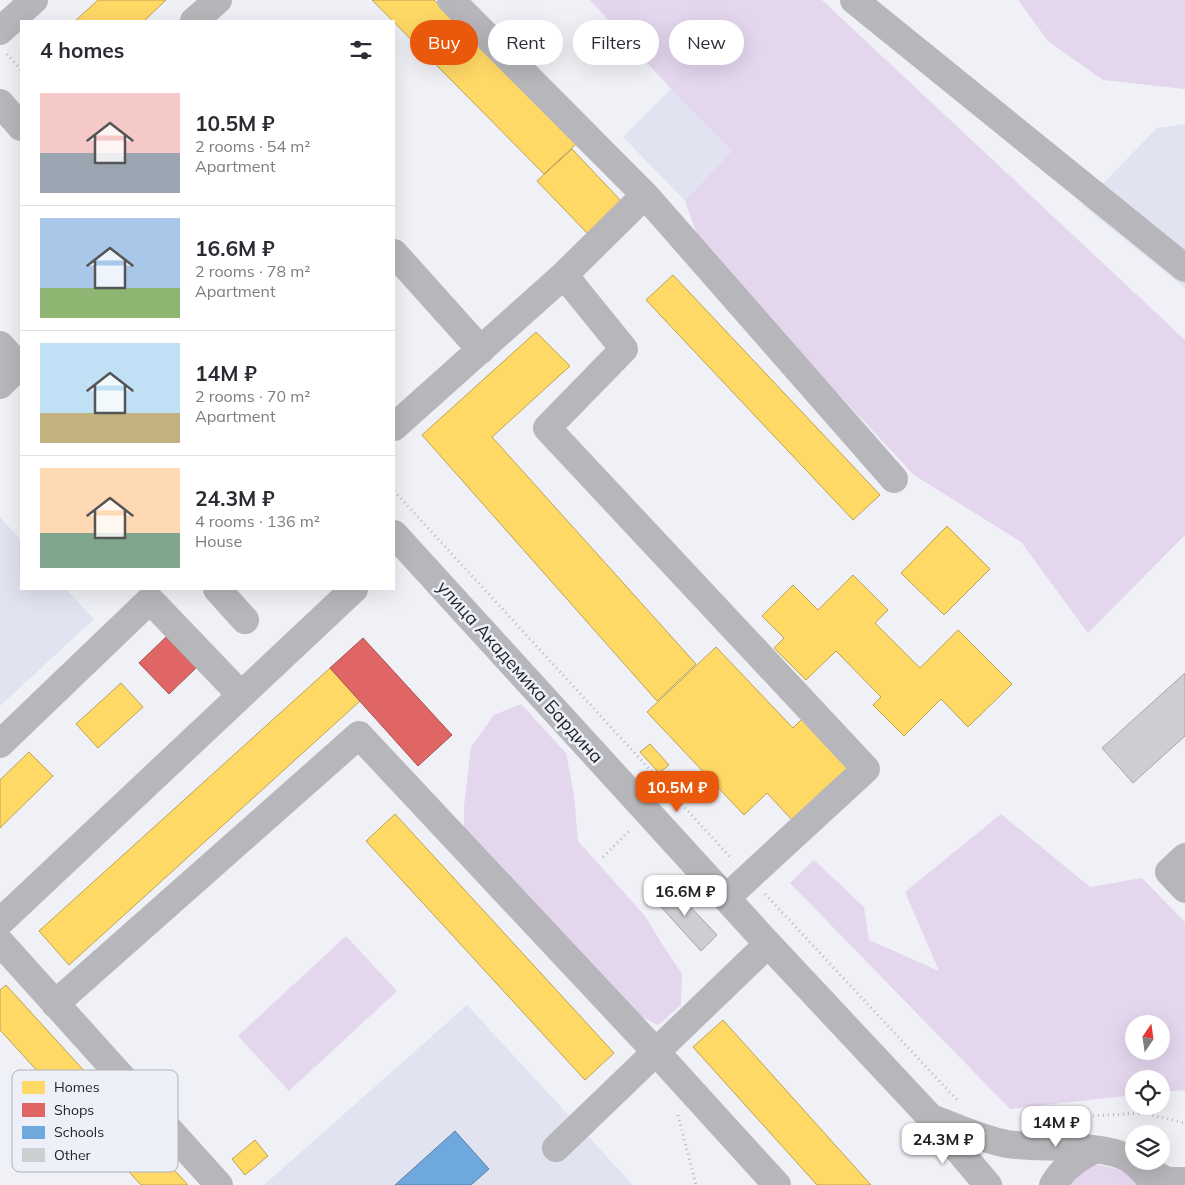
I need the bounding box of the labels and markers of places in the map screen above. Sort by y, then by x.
pin: 10.5M ₽ [631,770,723,813]
pin: 16.6M ₽ [639,874,731,917]
pin: 14M ₽ [1021,1106,1091,1148]
pin: 24.3M ₽ [897,1122,989,1165]

